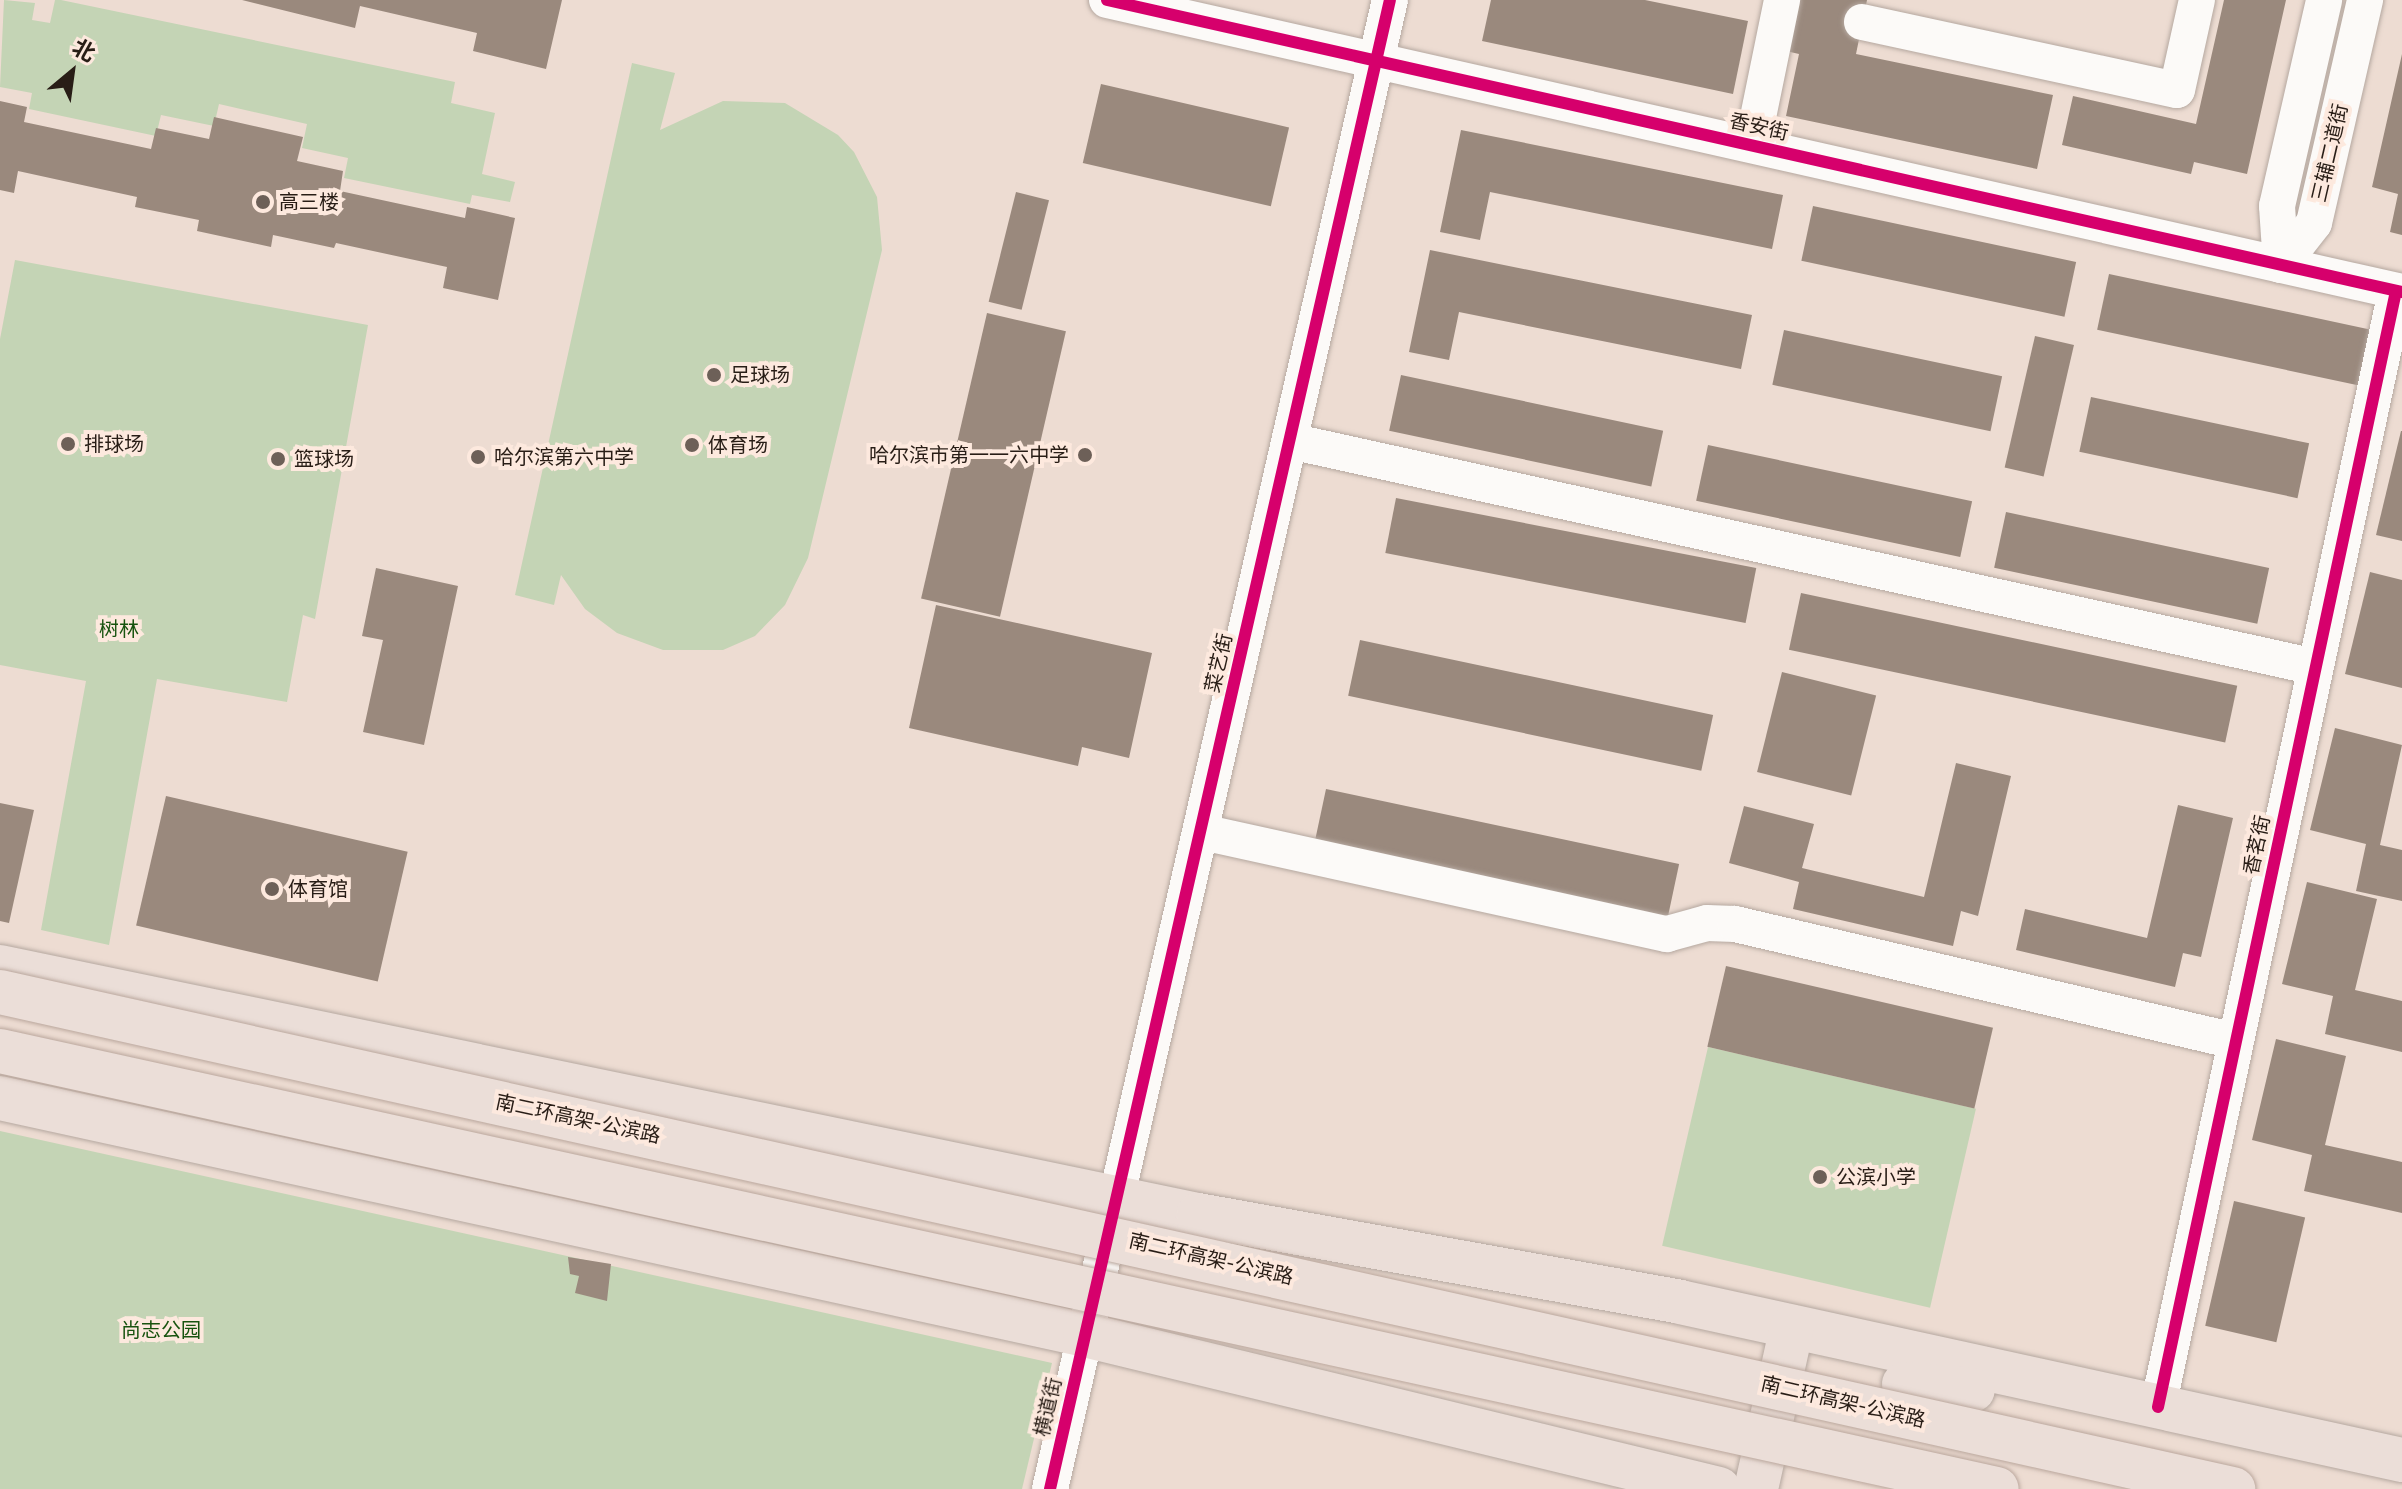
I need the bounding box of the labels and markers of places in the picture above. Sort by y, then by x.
place label: 高三楼 [279,190,339,214]
marker: 高三楼 [254,193,272,211]
place label: 足球场 [730,363,790,387]
marker: 足球场 [705,366,723,384]
place label: 排球场 [84,432,144,456]
place label: 体育场 [708,433,768,457]
marker: 排球场 [59,435,77,453]
marker: 体育场 [683,436,701,454]
place label: 哈尔滨市第一一六中学 [869,443,1069,467]
place label: 哈尔滨第六中学 [494,445,634,469]
marker: 哈尔滨市第一一六中学 [1076,446,1094,464]
place label: 篮球场 [294,447,354,471]
marker: 哈尔滨第六中学 [469,448,487,466]
marker: 篮球场 [269,450,287,468]
place label: 体育馆 [288,877,348,901]
marker: 体育馆 [263,880,281,898]
place label: 公滨小学 [1836,1165,1916,1189]
marker: 公滨小学 [1811,1168,1829,1186]

